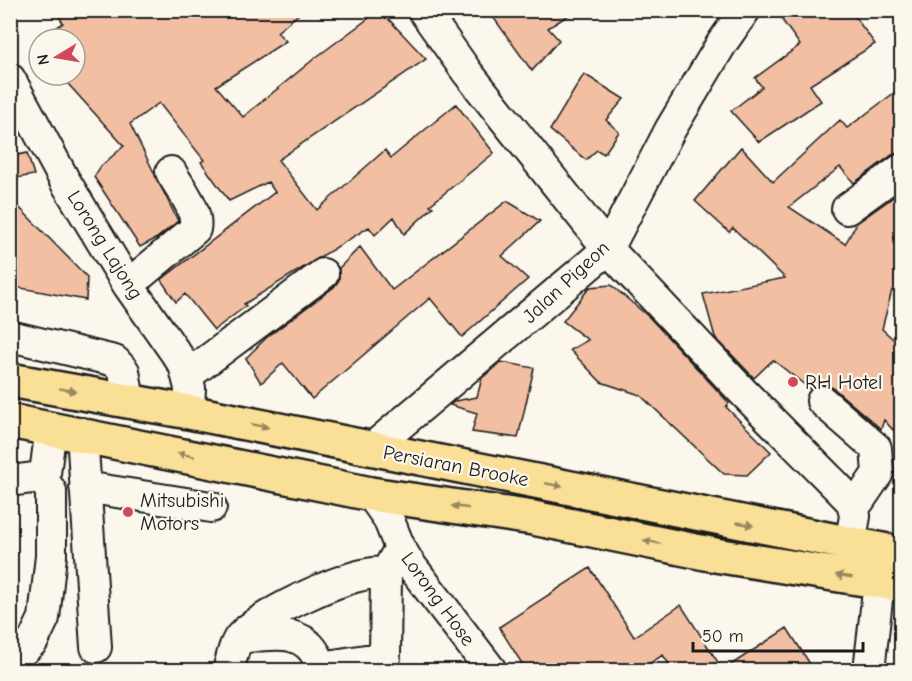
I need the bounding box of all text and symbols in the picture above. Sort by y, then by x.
north arrow [27,27,87,87]
text: N [33,53,53,67]
street label: Lorong Lajong [62,186,148,304]
street label: Jalan Pigeon [518,236,614,328]
place label: RH Hotel [805,371,882,394]
marker: RH Hotel [786,375,800,389]
one-way arrow [59,386,78,395]
one-way arrow [250,422,269,431]
street label: Persiaran Brooke [381,441,531,491]
one-way arrow [176,450,195,459]
one-way arrow [544,481,563,490]
place label: Mitsubishi Motors [140,489,224,535]
one-way arrow [450,502,469,511]
marker: Mitsubishi Motors [121,505,135,519]
one-way arrow [736,520,755,529]
one-way arrow [642,537,661,546]
street label: Lorong Hose [396,548,480,650]
one-way arrow [834,571,853,580]
scale bar [693,615,862,653]
text: 50 m [702,626,744,647]

